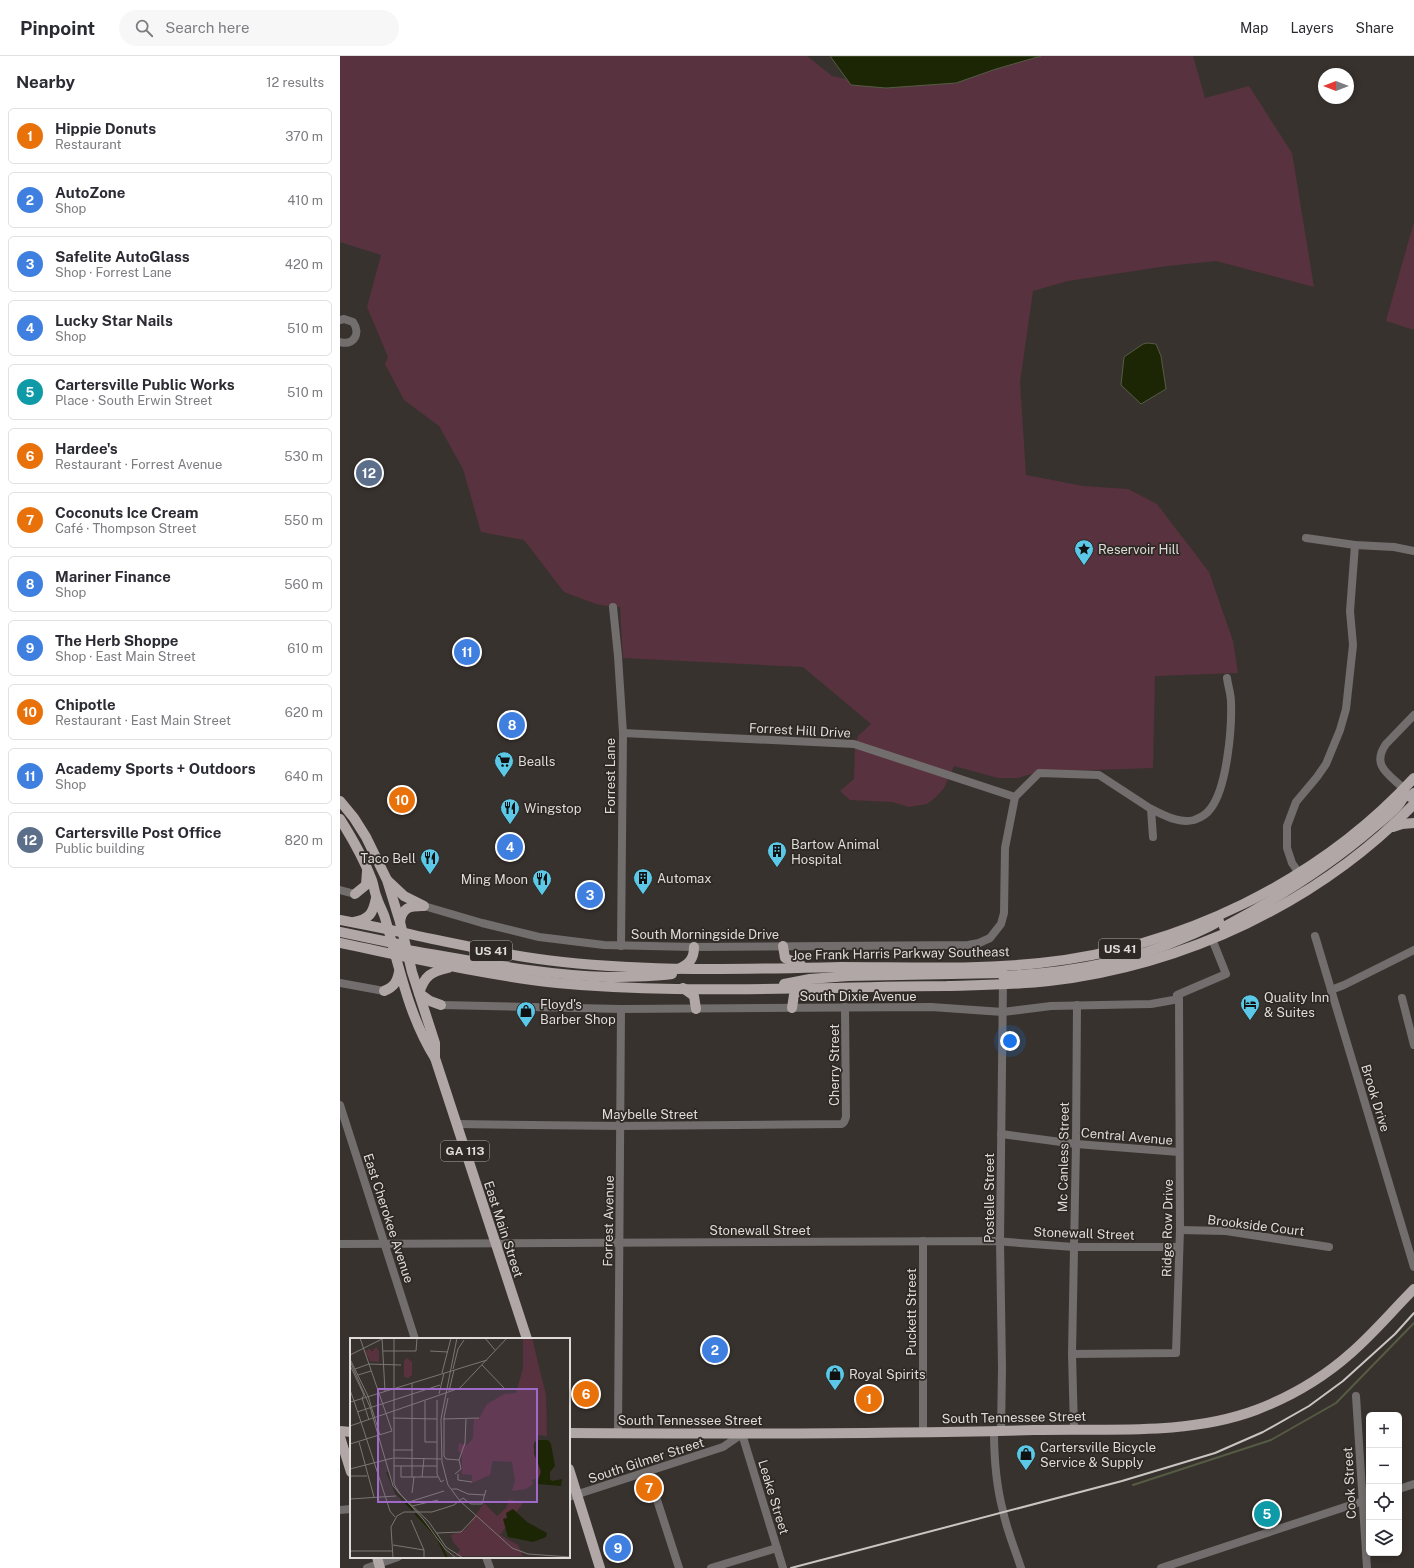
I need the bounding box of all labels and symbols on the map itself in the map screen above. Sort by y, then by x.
north arrow [1318,68,1354,104]
pin: 12 [356,458,382,488]
place icon: Reservoir Hill [1073,538,1095,566]
place label: Reservoir Hill [1098,542,1179,557]
pin: 11 [454,637,480,667]
pin: 8 [499,710,525,740]
street label: Forrest Hill Drive [749,720,851,741]
street label: Forrest Lane [603,738,618,814]
supermarket icon: Bealls [493,750,515,778]
place label: Bealls [518,754,555,769]
pin: 10 [389,785,415,815]
restaurant icon: Wingstop [499,797,521,825]
place label: Wingstop [524,801,582,816]
pin: 4 [497,832,523,862]
place label: Bartow Animal Hospital [791,837,880,867]
building icon: Bartow Animal Hospital [766,840,788,868]
restaurant icon: Taco Bell [419,847,441,875]
place label: Taco Bell [361,851,416,866]
building icon: Automax [632,867,654,895]
restaurant icon: Ming Moon [531,868,553,896]
place label: Automax [657,871,712,886]
place label: Ming Moon [461,872,528,887]
pin: 3 [577,880,603,910]
street label: South Morningside Drive [631,927,779,942]
road number: US 41 [1099,939,1141,959]
road number: US 41 [470,941,512,961]
street label: Joe Frank Harris Parkway Southeast [792,944,1010,963]
street label: South Dixie Avenue [799,989,917,1004]
place label: Quality Inn & Suites [1264,990,1329,1020]
hotel icon: Quality Inn & Suites [1239,993,1261,1021]
place label: Floyd's Barber Shop [540,997,616,1027]
shop icon: Floyd's Barber Shop [515,1000,537,1028]
street label: Cherry Street [827,1024,842,1106]
your location [1000,1031,1020,1051]
street label: Brook Drive [1358,1062,1393,1134]
street label: Mc Canless Street [1055,1102,1072,1212]
street label: Maybelle Street [602,1107,698,1122]
street label: Central Avenue [1080,1125,1174,1148]
road number: GA 113 [441,1141,489,1161]
street label: East Cherokee Avenue [360,1151,417,1285]
street label: Postelle Street [982,1153,997,1243]
street label: Forrest Avenue [600,1175,617,1267]
street label: East Main Street [481,1179,526,1279]
street label: Ridge Row Drive [1159,1179,1176,1277]
street label: Brookside Court [1207,1212,1305,1239]
street label: Stonewall Street [709,1223,811,1238]
street label: Stonewall Street [1033,1224,1135,1243]
street label: Puckett Street [904,1268,919,1356]
pin: 2 [702,1335,728,1365]
inset map [350,1338,570,1558]
shop icon: Royal Spirits [824,1363,846,1391]
place label: Royal Spirits [849,1367,926,1382]
pin: 6 [573,1379,599,1409]
pin: 1 [856,1384,882,1414]
street label: South Tennessee Street [942,1409,1086,1426]
street label: South Tennessee Street [618,1413,762,1428]
street label: South Gilmer Street [586,1435,706,1486]
place label: Cartersville Bicycle Service & Supply [1040,1440,1156,1470]
shop icon: Cartersville Bicycle Service & Supply [1015,1443,1037,1471]
street label: Cook Street [1340,1447,1359,1519]
street label: Leake Street [755,1458,792,1536]
pin: 7 [636,1473,662,1503]
pin: 5 [1254,1499,1280,1529]
pin: 9 [605,1533,631,1563]

